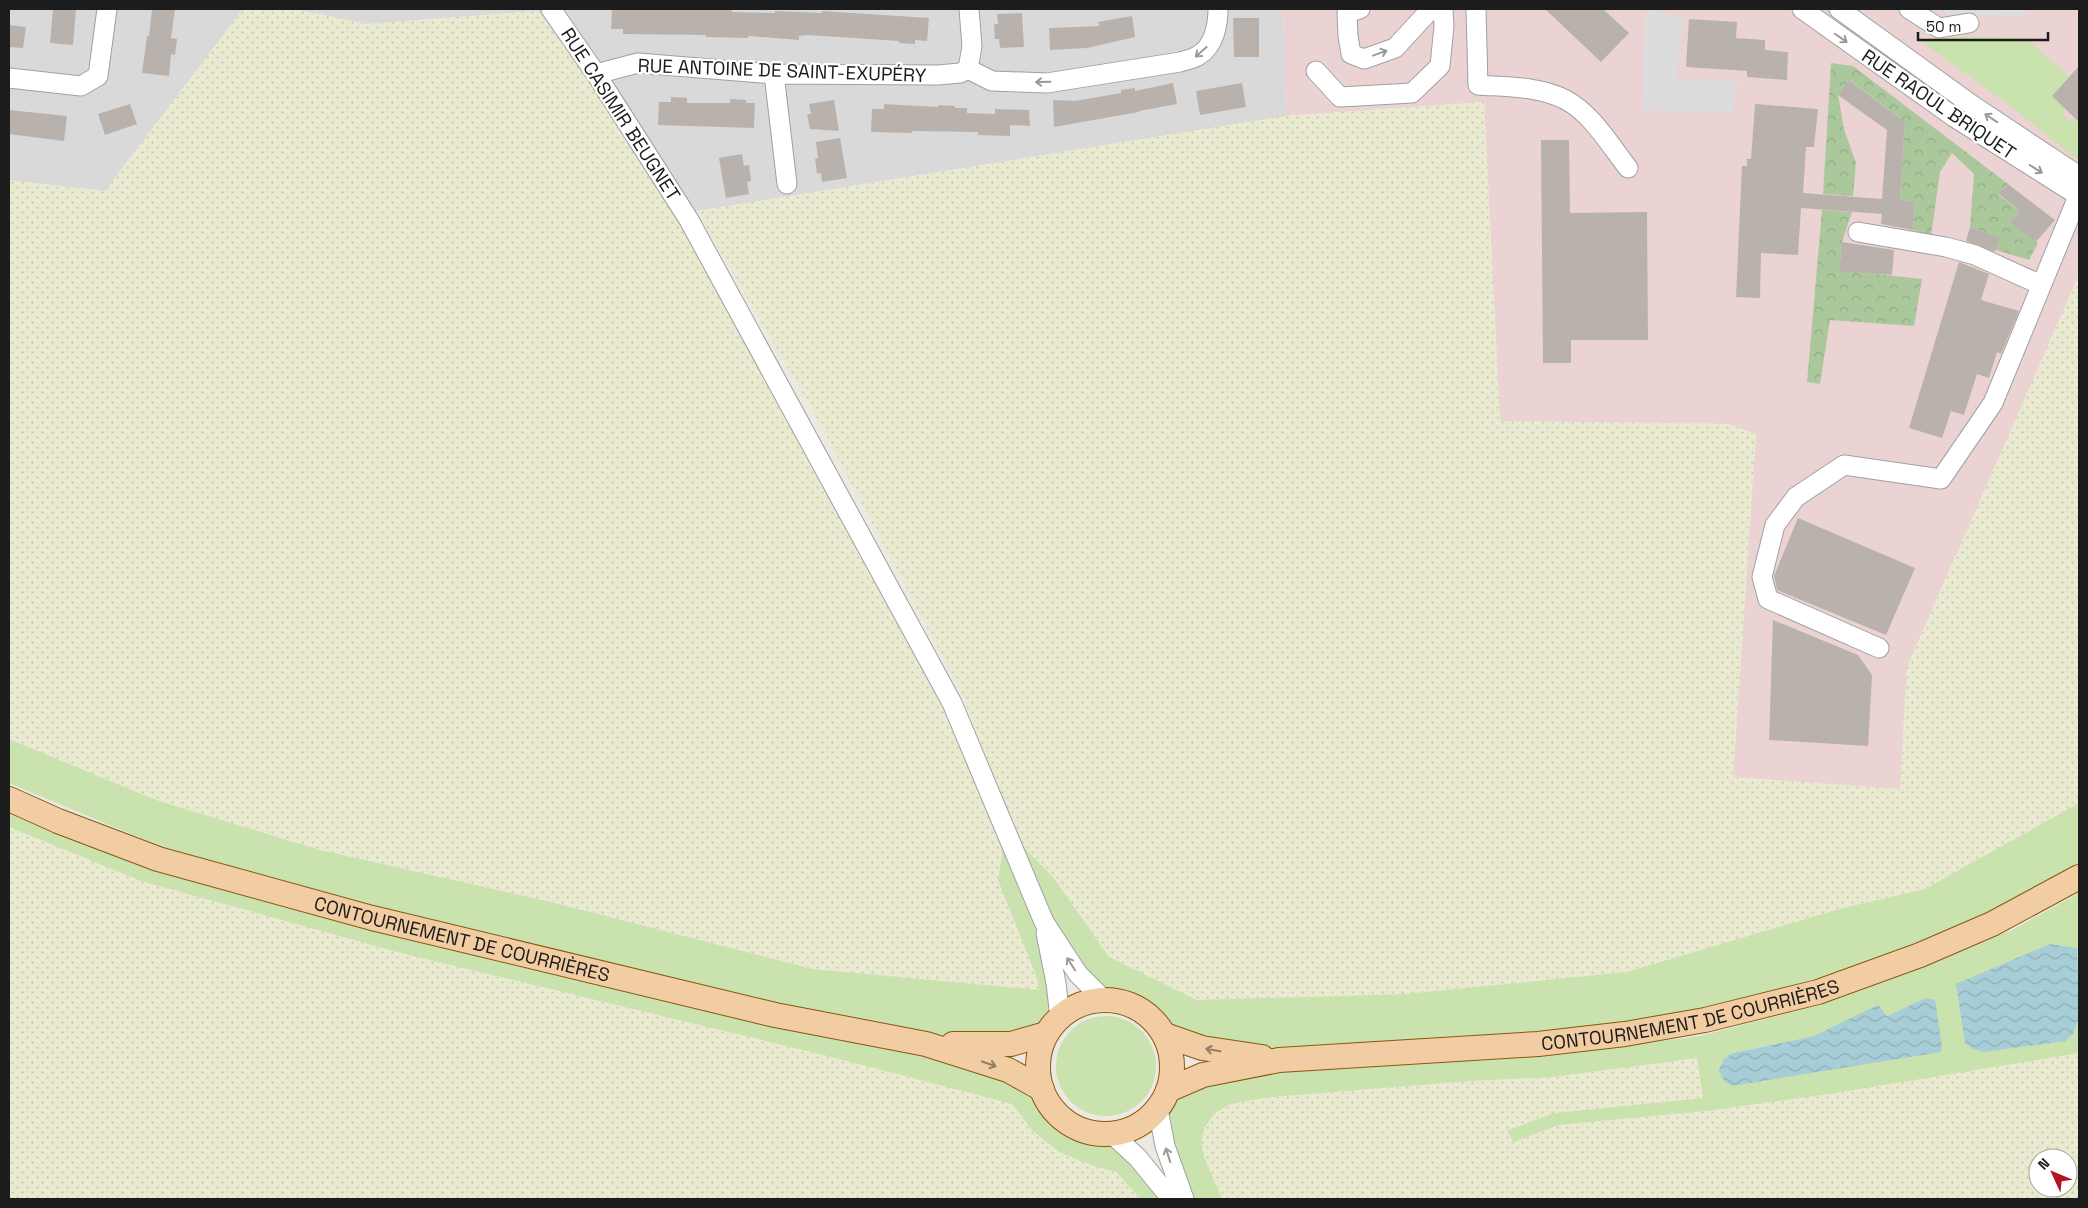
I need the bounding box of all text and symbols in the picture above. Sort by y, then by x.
scale bar [1918,10,2048,42]
text: 50 m [1926,17,1961,36]
street label: RUE CASIMIR BEUGNET [555,23,686,206]
one-way arrow [1834,33,1848,43]
street label: RUE RAOUL BRIQUET [1857,44,2021,165]
one-way arrow [1195,45,1208,57]
one-way arrow [1372,48,1387,57]
street label: RUE ANTOINE DE SAINT-EXUPÉRY [637,53,927,88]
one-way arrow [1036,77,1052,87]
one-way arrow [1984,113,1998,123]
one-way arrow [2029,164,2043,174]
street label: CONTOURNEMENT DE COURRIÈRES [311,891,612,988]
one-way arrow [1066,957,1076,971]
street label: CONTOURNEMENT DE COURRIÈRES [1540,973,1843,1057]
one-way arrow [1205,1044,1221,1054]
one-way arrow [981,1060,997,1069]
one-way arrow [1162,1147,1172,1163]
north arrow [2028,1148,2078,1198]
text: N [2034,1154,2053,1174]

